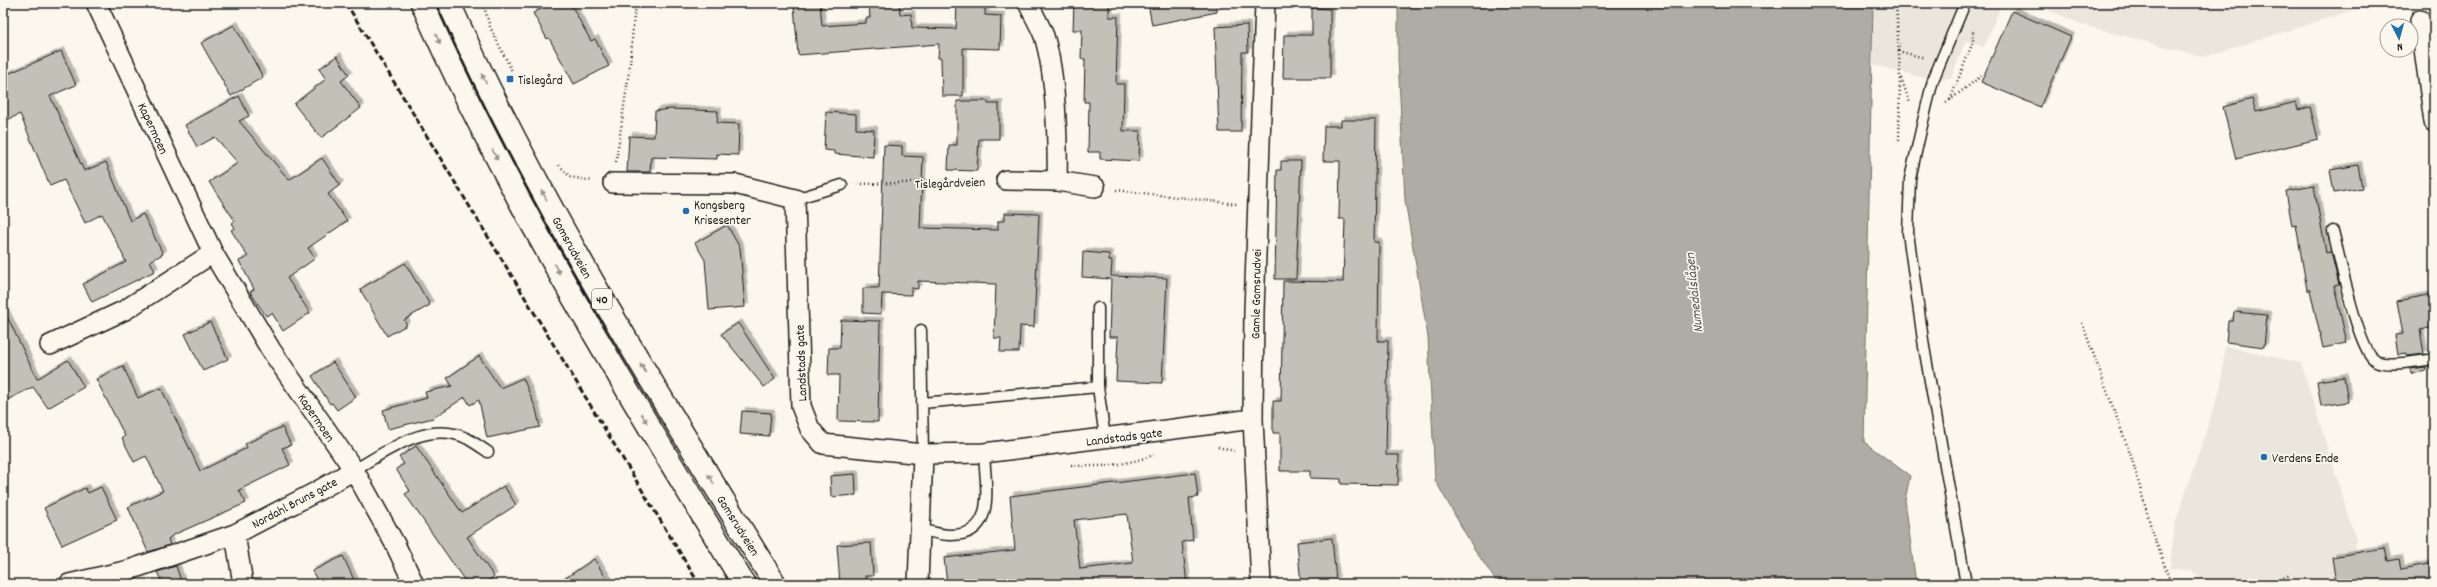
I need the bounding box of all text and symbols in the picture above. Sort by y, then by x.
north arrow [2379,18,2419,58]
one-way arrow [435,33,441,44]
text: N [2396,38,2403,54]
place label: Tislegård [518,72,563,91]
one-way arrow [481,73,487,85]
marker: Tislegård [505,74,515,84]
street label: Kapermoen [131,100,172,158]
one-way arrow [492,150,498,161]
street label: Tislegårdveien [915,174,986,195]
one-way arrow [540,189,547,200]
place label: Kongsberg Krisesenter [694,197,751,231]
marker: Kongsberg Krisesenter [681,206,691,216]
street label: Gomsrudveien [546,214,596,283]
street label: Gamle Gomsrudvei [1247,248,1268,339]
water label: Numedalslågen [1681,251,1709,334]
one-way arrow [554,263,561,275]
road number: 40 [592,289,612,309]
street label: Landstads gate [792,324,813,402]
one-way arrow [639,362,646,374]
street label: Kapermoen [292,390,338,447]
one-way arrow [640,412,647,424]
street label: Landstads gate [1085,424,1164,453]
place label: Verdens Ende [2272,450,2339,469]
marker: Verdens Ende [2259,452,2269,462]
street label: Nordahl Bruns gate [249,473,342,535]
one-way arrow [707,473,714,485]
street label: Gomsrudveien [711,492,763,560]

